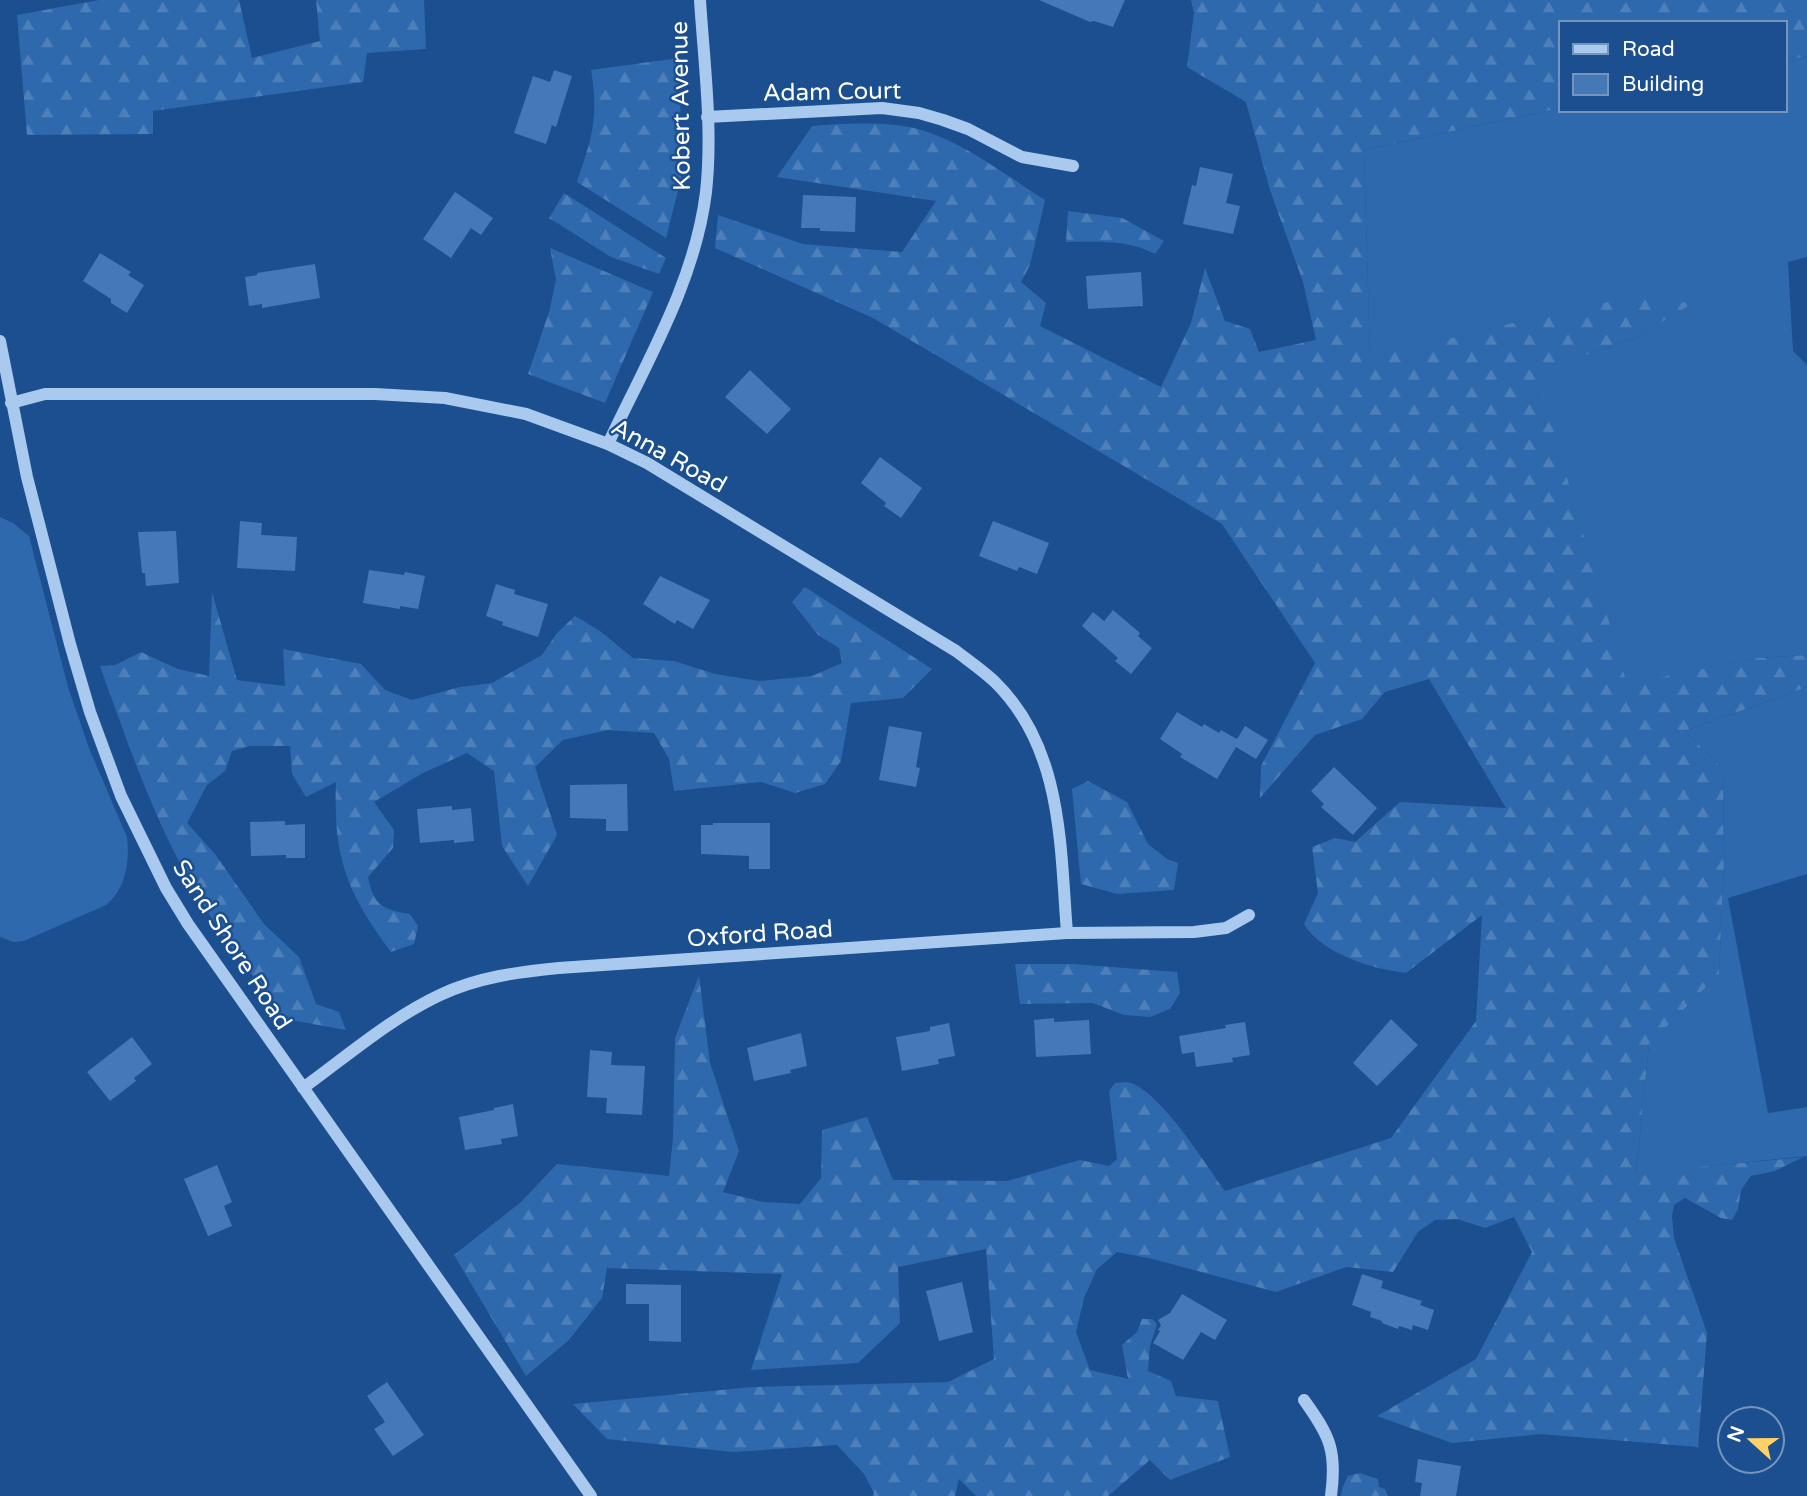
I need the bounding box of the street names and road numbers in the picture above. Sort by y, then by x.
street label: Kobert Avenue [665,21,697,191]
street label: Adam Court [763,76,901,108]
street label: Anna Road [606,413,732,499]
street label: Sand Shore Road [166,854,298,1036]
street label: Oxford Road [686,914,834,954]

